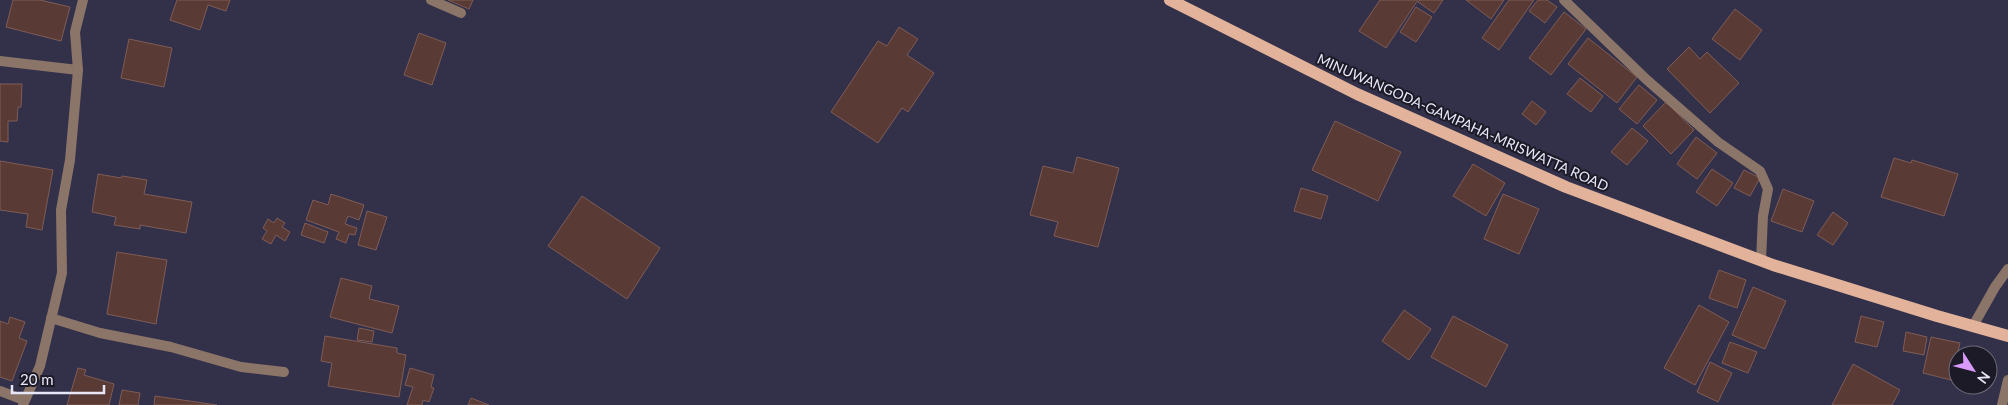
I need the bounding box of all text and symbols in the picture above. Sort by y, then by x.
street label: MINUWANGODA-GAMPAHA-MRISWATTA ROAD [1315,50,1611,194]
north arrow [1948,345,1998,395]
scale bar [12,362,105,394]
text: N [1974,369,1994,387]
text: 20 m [20,370,54,388]

